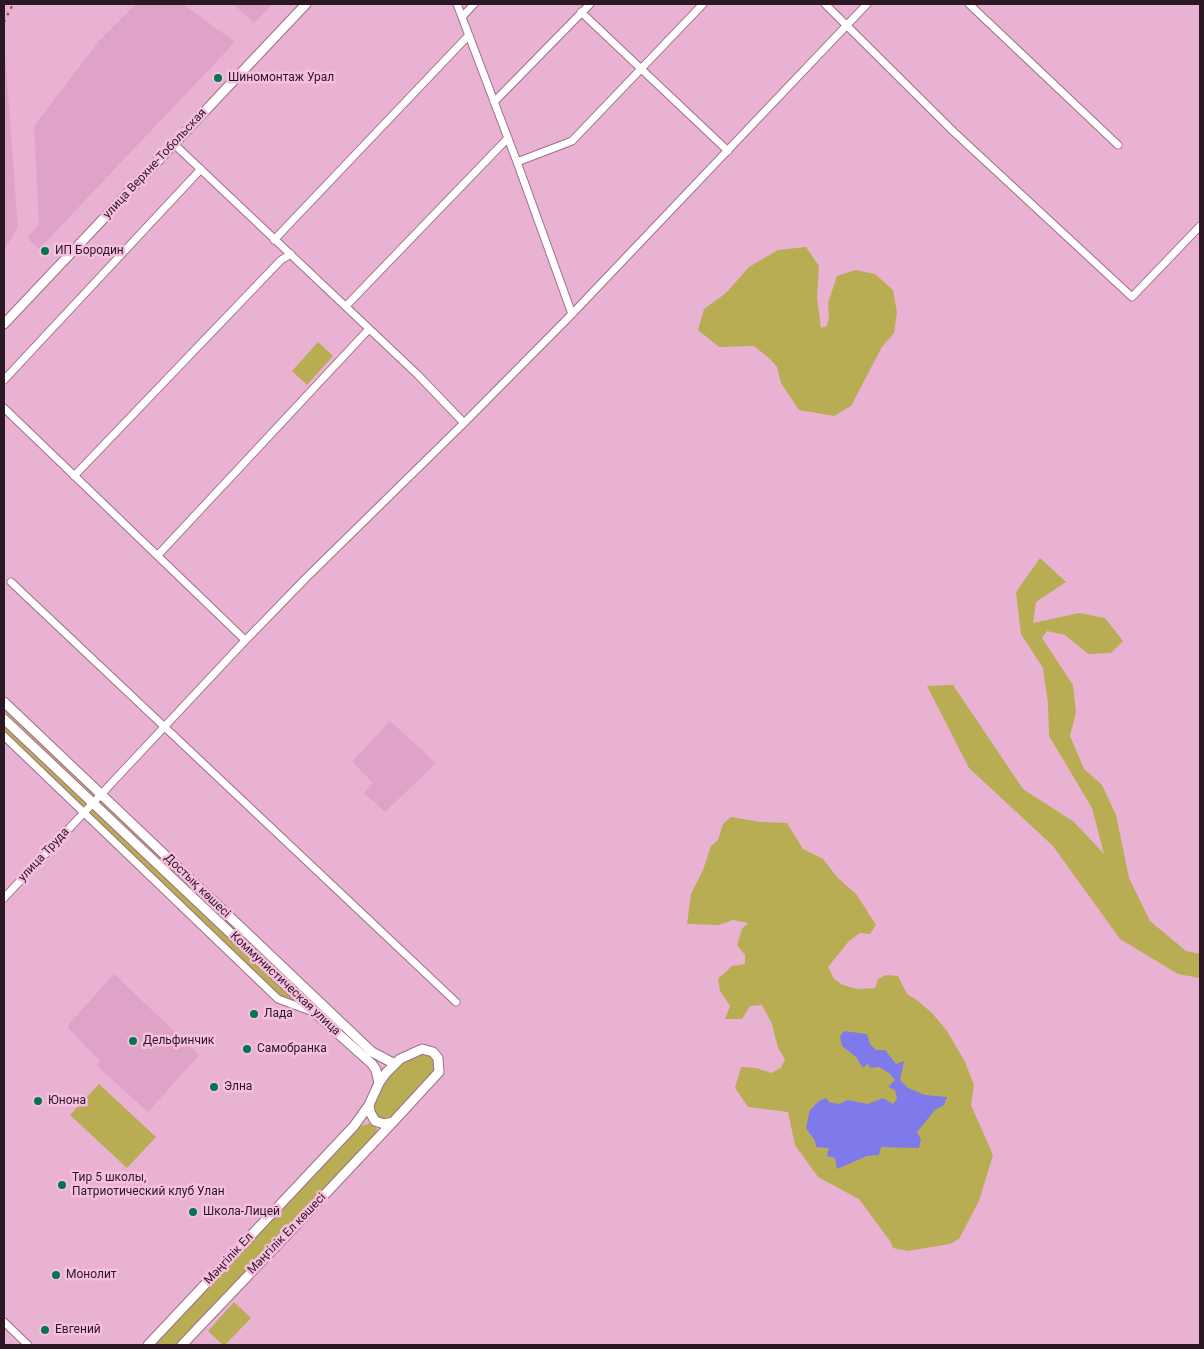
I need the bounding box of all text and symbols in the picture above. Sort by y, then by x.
place label: Шиномонтаж Урал [228,71,334,85]
marker: Шиномонтаж Урал [212,72,224,84]
street label: улица Верхне-Тобольская [100,106,210,222]
place label: ИП Бородин [55,244,124,258]
marker: ИП Бородин [39,245,51,257]
street label: улица Труда [15,825,73,885]
street label: Достық көшесі [161,851,233,921]
street label: Коммунистическая улица [227,929,343,1039]
place label: Лада [264,1007,293,1021]
marker: Лада [248,1008,260,1020]
place label: Дельфинчик [143,1034,214,1048]
marker: Дельфинчик [127,1035,139,1047]
place label: Самобранка [257,1042,327,1056]
marker: Самобранка [241,1043,253,1055]
place label: Элна [224,1080,252,1094]
marker: Элна [208,1081,220,1093]
place label: Юнона [48,1094,86,1108]
marker: Юнона [32,1095,44,1107]
place label: Тир 5 школы, Патриотический клуб Улан [72,1171,225,1199]
marker: Тир 5 школы, Патриотический клуб Улан [56,1179,68,1191]
street label: Мәңгілік Ел көшесі [245,1191,329,1277]
place label: Школа-Лицей [203,1205,280,1219]
marker: Школа-Лицей [187,1206,199,1218]
street label: Мәңгілік Ел [202,1230,256,1288]
place label: Монолит [66,1268,117,1282]
marker: Монолит [50,1269,62,1281]
place label: Евгений [55,1323,101,1337]
marker: Евгений [39,1324,51,1336]

